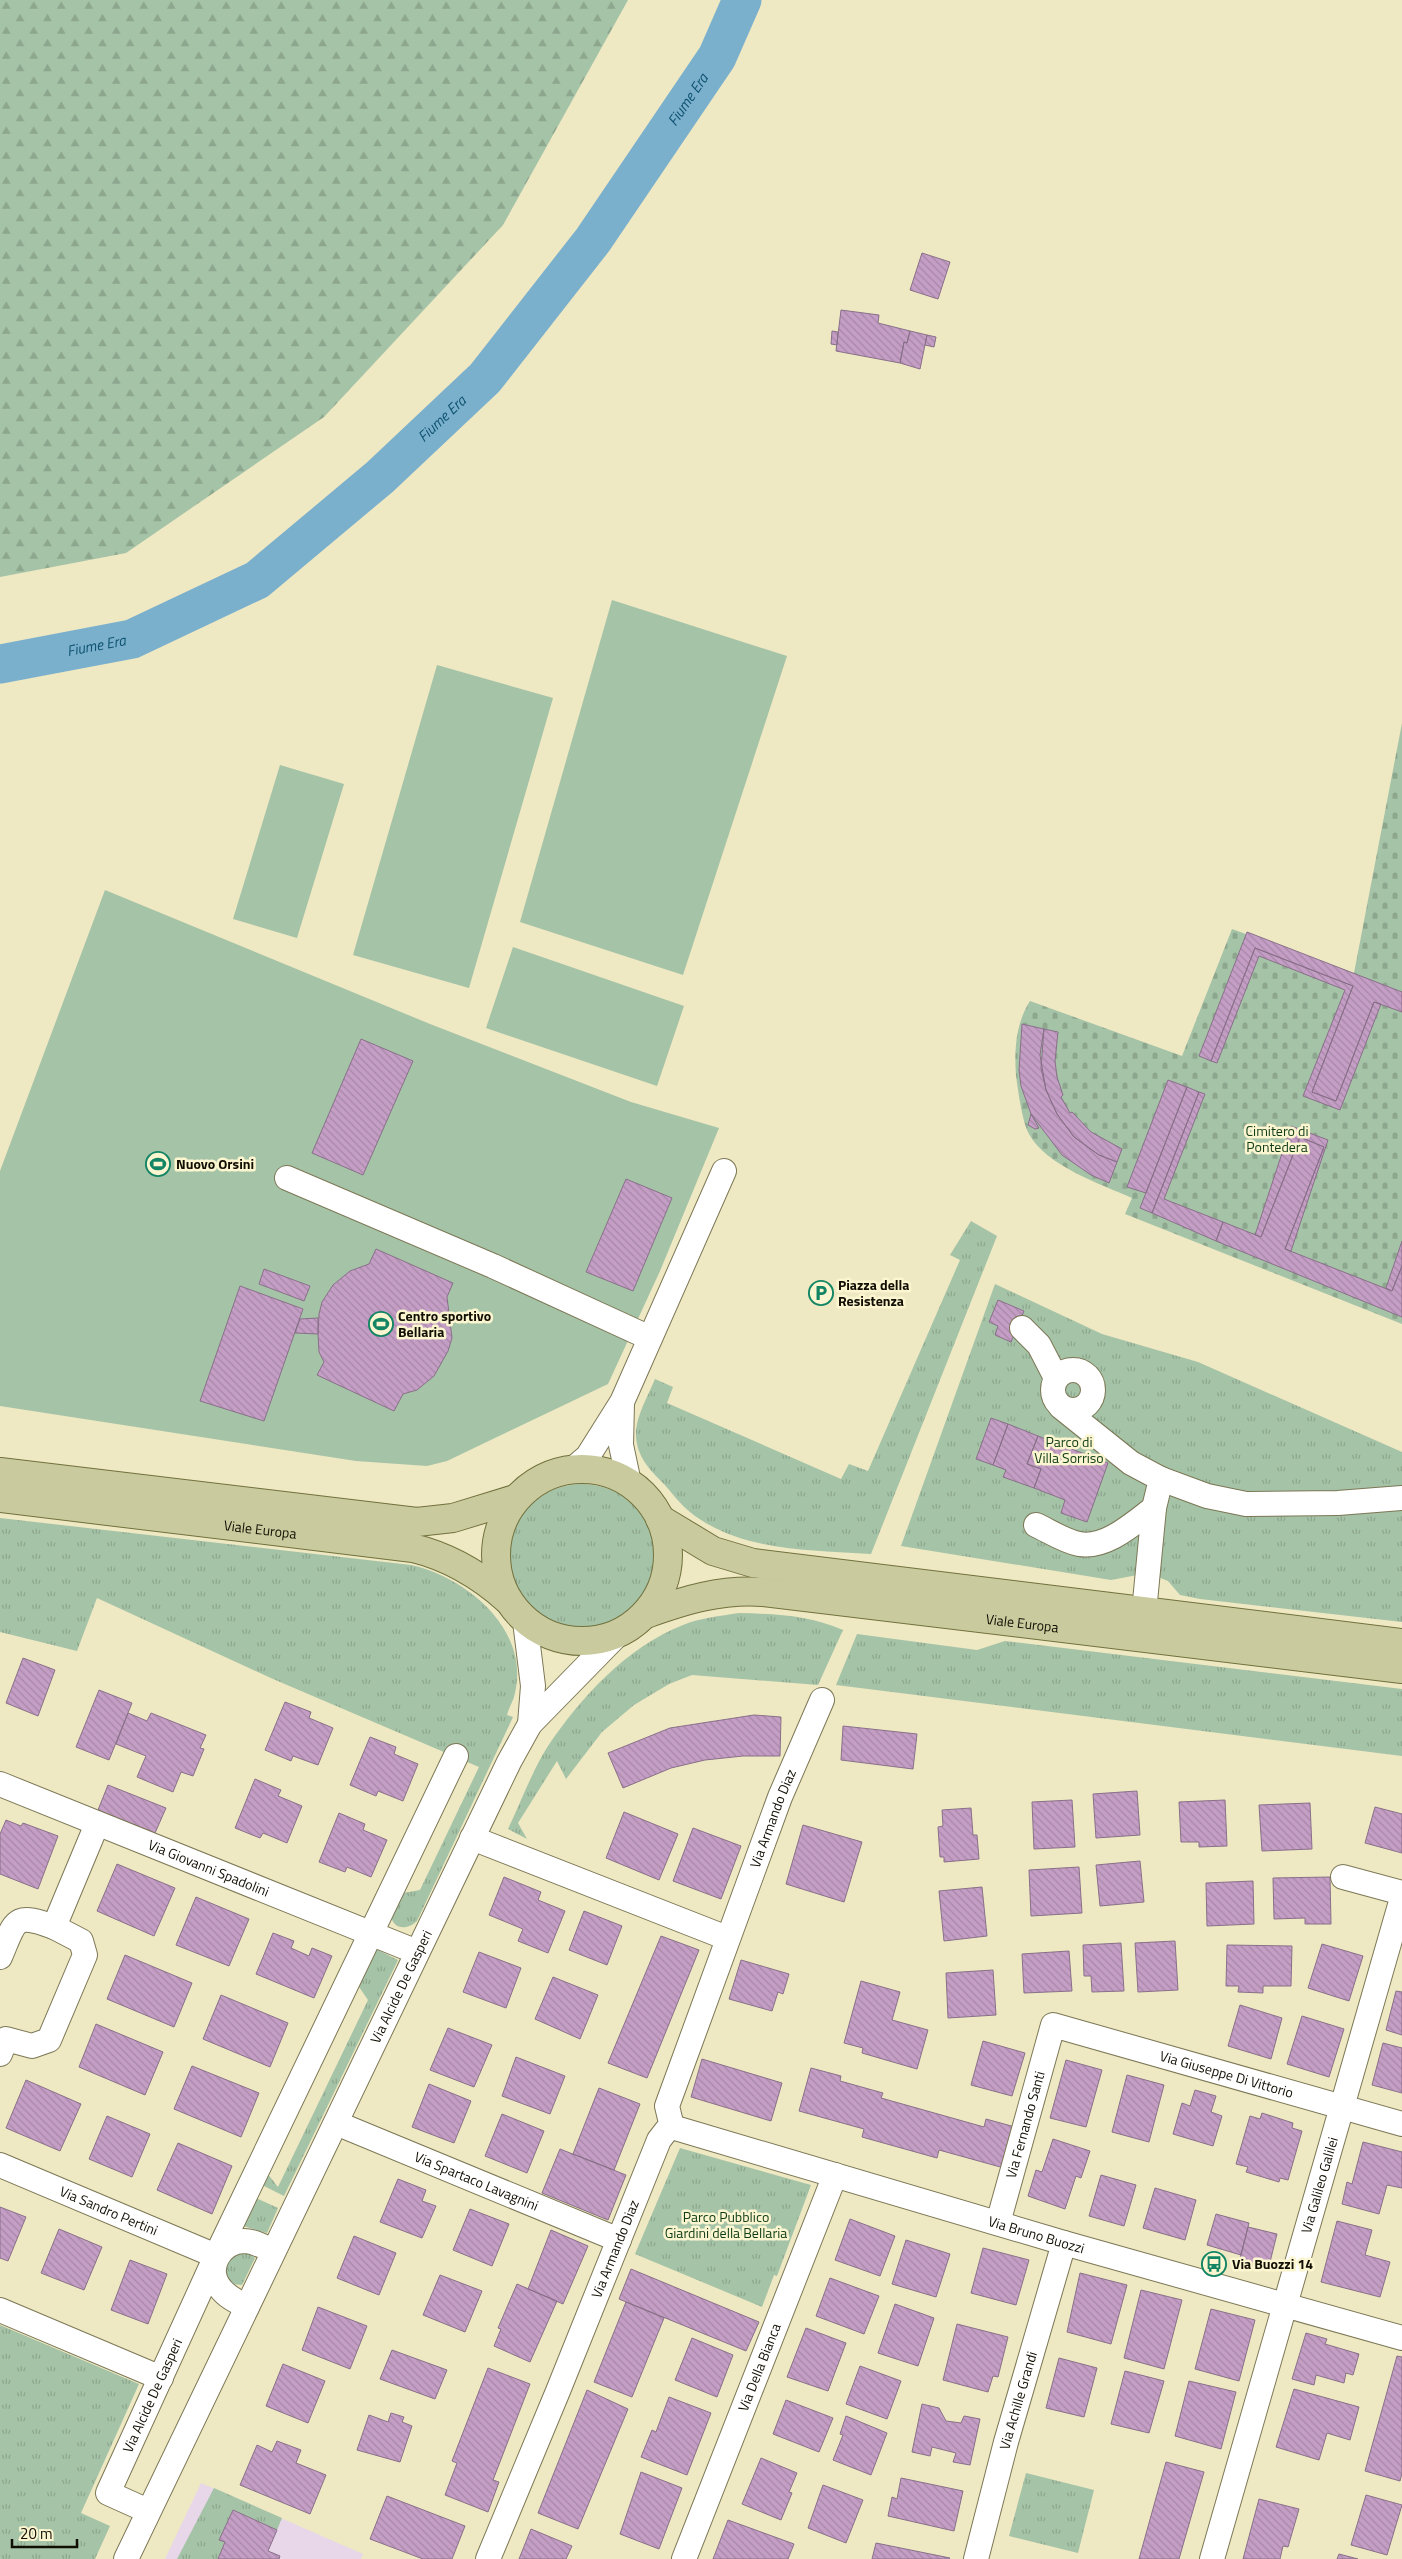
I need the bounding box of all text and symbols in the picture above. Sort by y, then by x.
water label: Fiume Era [661,67,715,130]
water label: Fiume Era [412,389,472,447]
water label: Fiume Era [65,628,129,662]
park label: Cimitero di Pontedera [1245,1120,1309,1157]
sports icon: Nuovo Orsini [145,1151,171,1177]
place label: Nuovo Orsini [176,1153,254,1174]
place label: Piazza della Resistenza [838,1274,910,1311]
parking icon: Piazza della Resistenza [808,1280,834,1306]
place label: Centro sportivo Bellaria [398,1305,491,1342]
sports icon: Centro sportivo Bellaria [368,1311,394,1337]
park label: Parco di Villa Sorriso [1034,1431,1104,1468]
street label: Viale Europa [223,1514,298,1544]
street label: Viale Europa [985,1608,1060,1638]
street label: Via Armando Diaz [744,1766,801,1871]
street label: Via Giovanni Spadolini [145,1834,273,1901]
street label: Via Alcide De Gasperi [364,1926,437,2047]
street label: Via Giuseppe Di Vittorio [1158,2045,1296,2103]
street label: Via Fernando Santi [1000,2069,1050,2181]
street label: Via Galileo Galilei [1295,2134,1343,2236]
street label: Via Spartaco Lavagnini [411,2146,542,2216]
street label: Via Sandro Pertini [57,2180,161,2240]
street label: Via Armando Diaz [585,2197,644,2301]
park label: Parco Pubblico Giardini della Bellaria [665,2206,787,2243]
street label: Via Bruno Buozzi [986,2210,1087,2258]
bus stop icon: Via Buozzi 14 [1201,2251,1227,2277]
place label: Via Buozzi 14 [1232,2253,1313,2274]
street label: Via Della Bianca [732,2320,786,2414]
street label: Via Alcide De Gasperi [117,2335,187,2456]
street label: Via Achille Grandi [993,2349,1042,2452]
scale bar [12,2516,78,2548]
text: 20 m [20,2522,53,2545]

